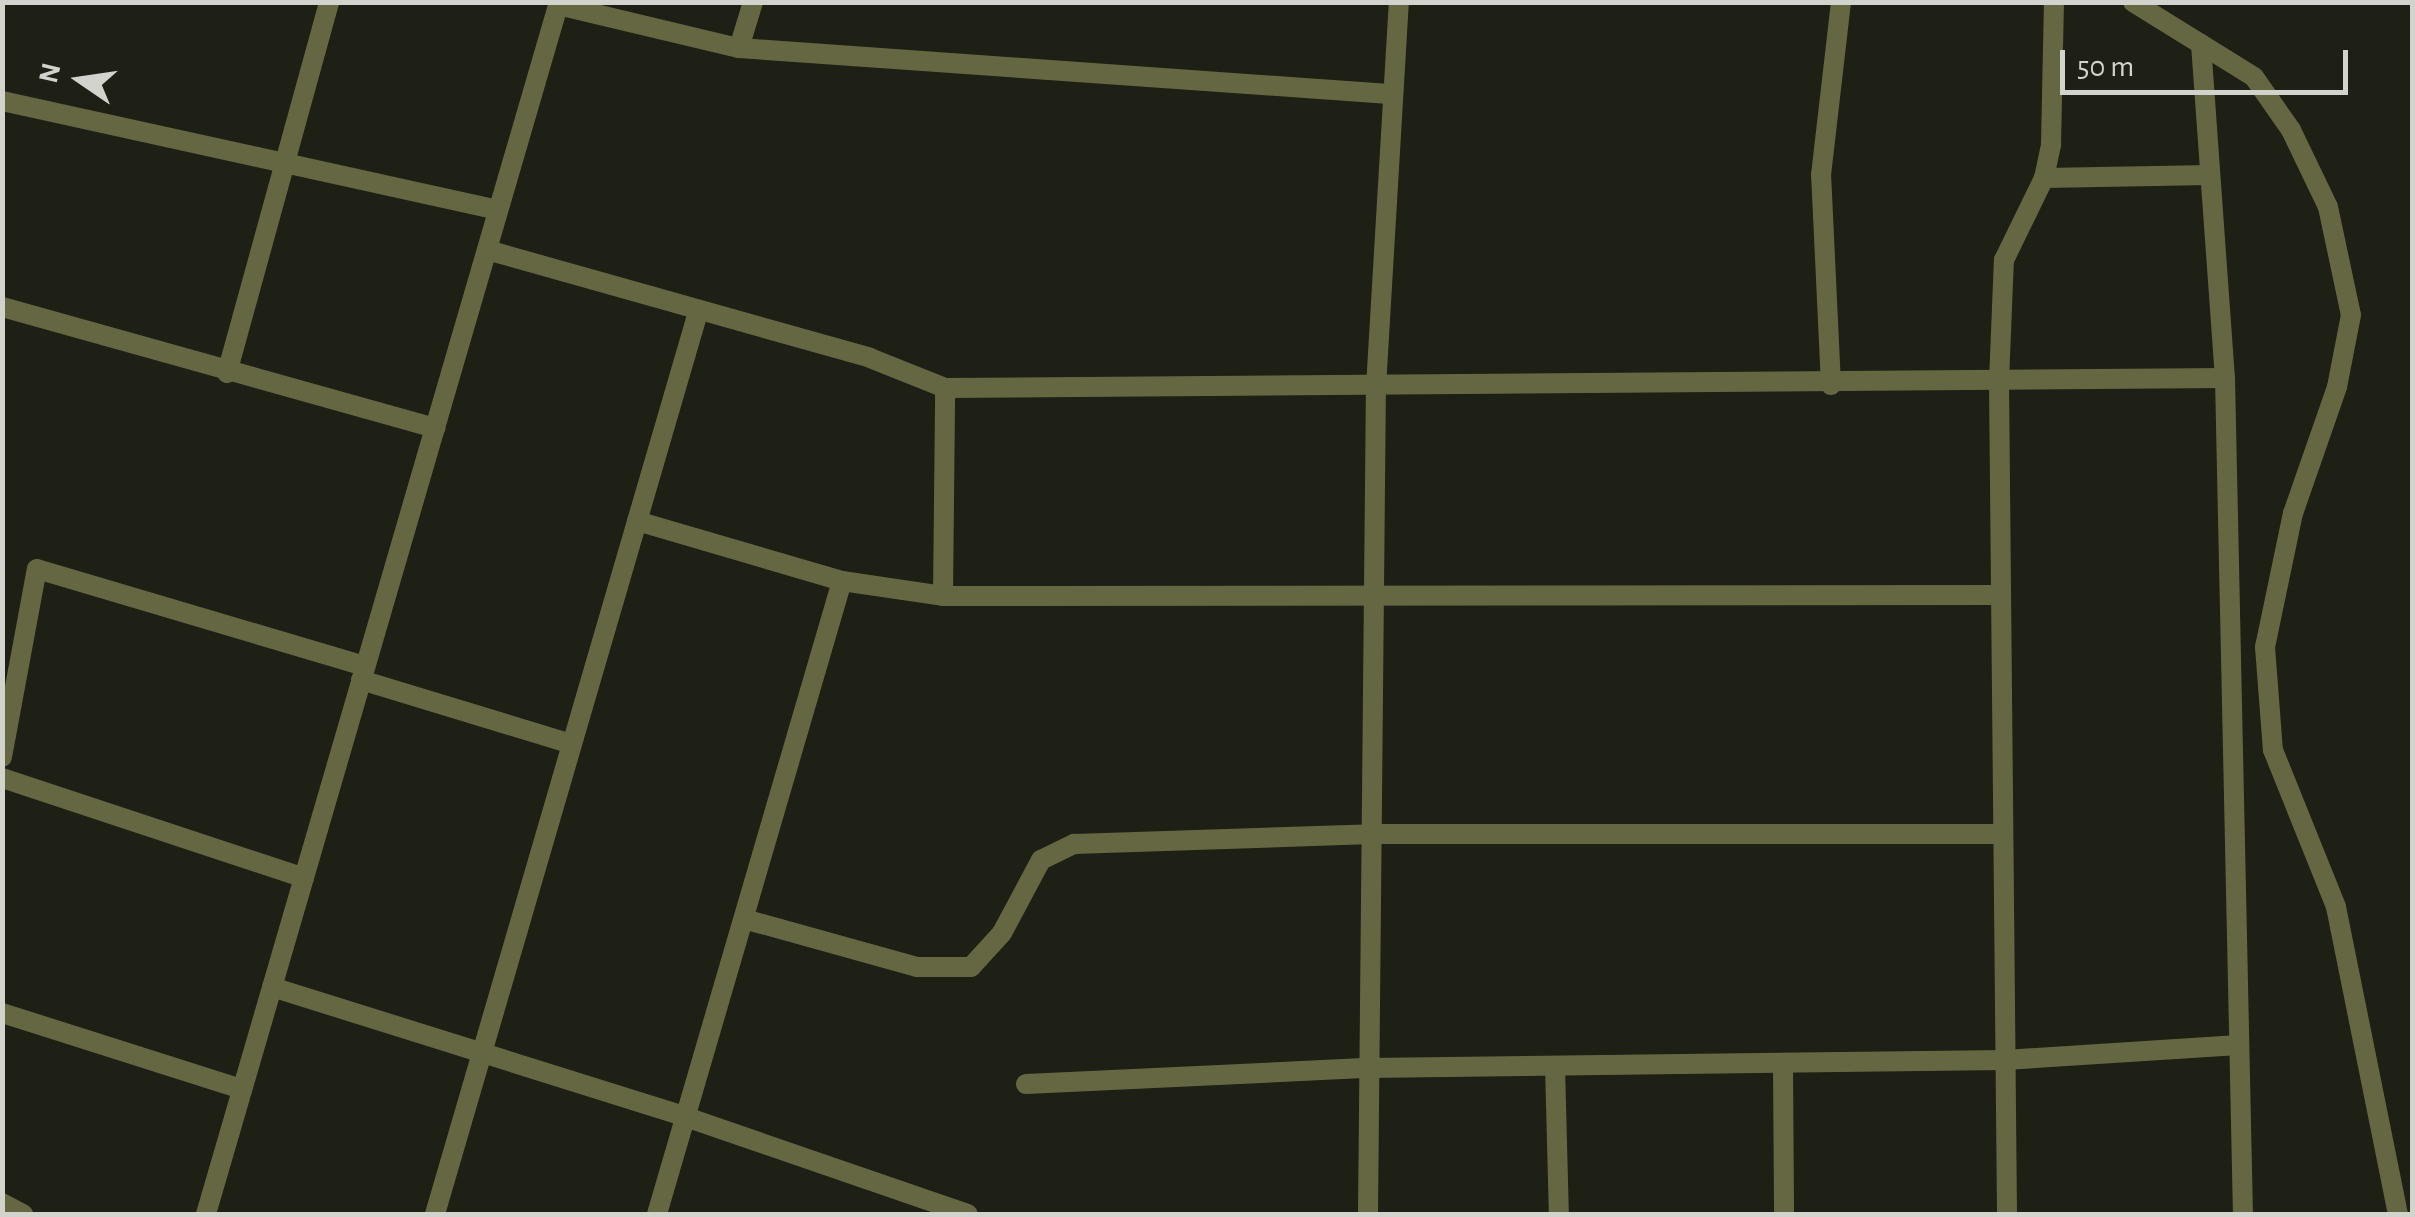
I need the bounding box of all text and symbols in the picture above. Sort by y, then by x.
north arrow [30,30,130,130]
scale bar [2065,30,2352,92]
text: 50 m [2077,52,2134,82]
text: N [35,61,67,86]

